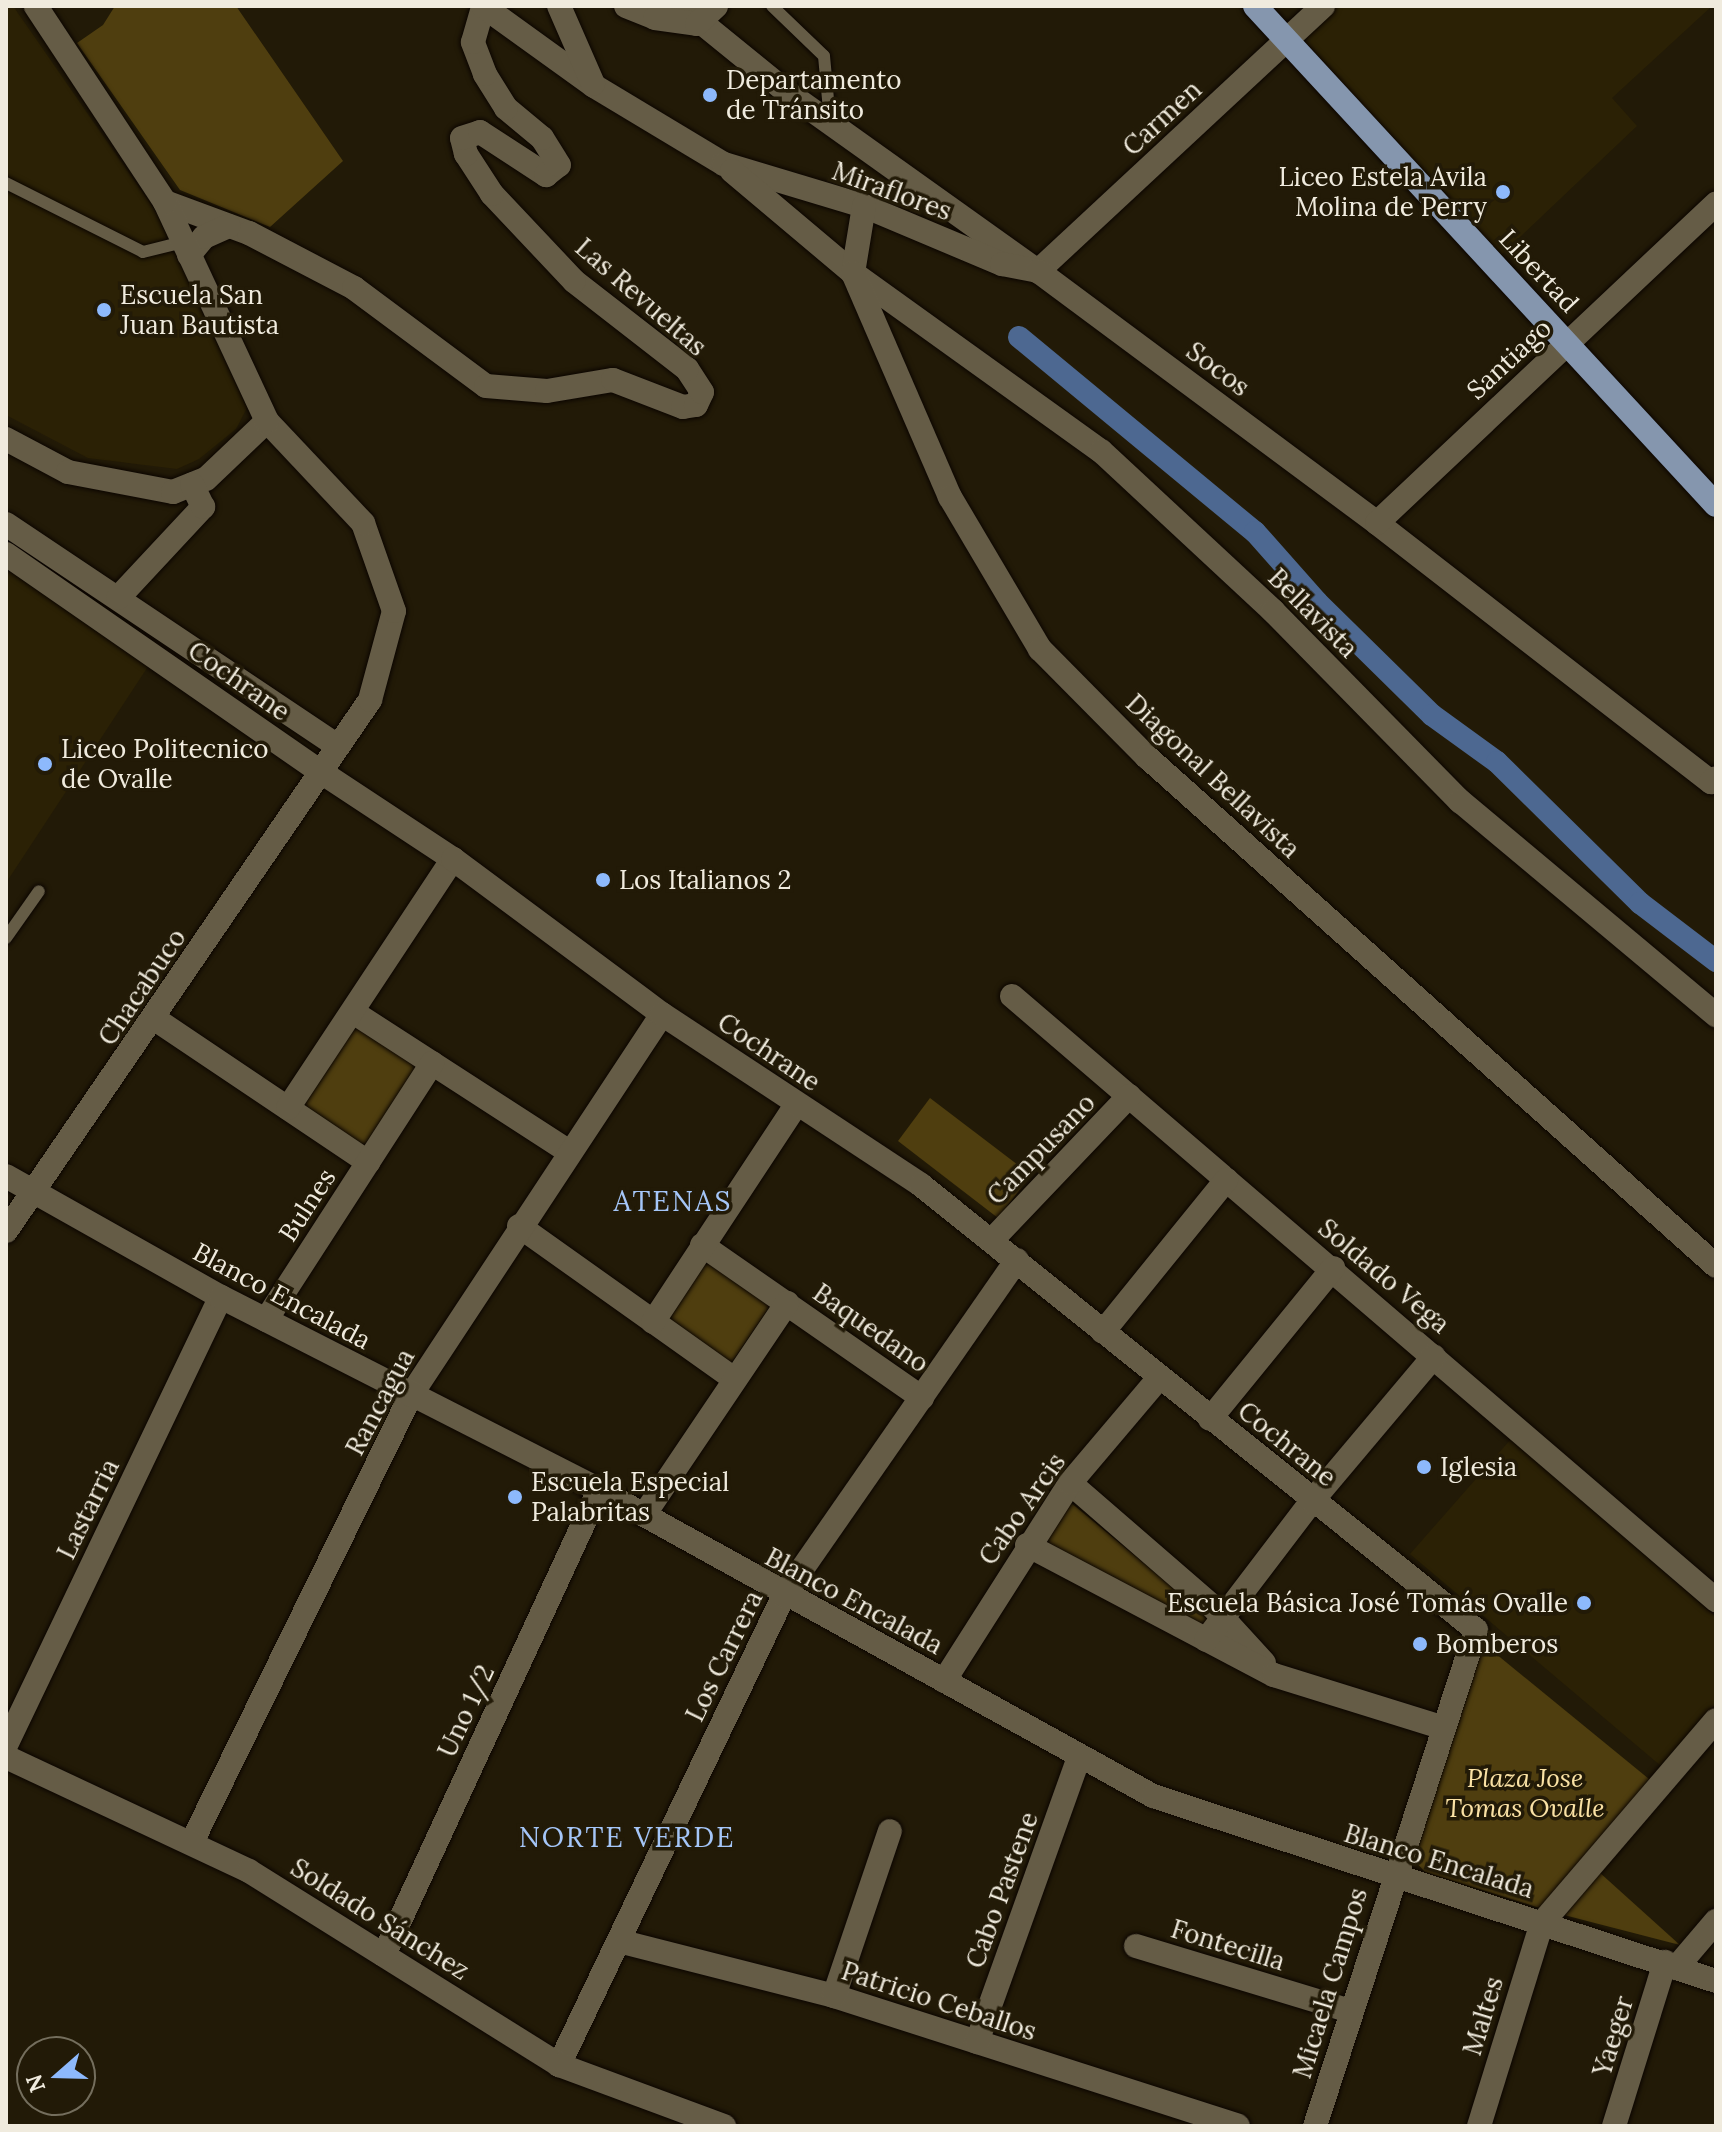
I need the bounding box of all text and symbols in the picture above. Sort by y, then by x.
place label: Departamento de Tránsito [726,64,901,126]
street label: Carmen [1116,74,1208,162]
marker: Departamento de Tránsito [701,86,719,104]
street label: Miraflores [828,155,956,227]
place label: Liceo Estela Avila Molina de Perry [1279,161,1487,222]
marker: Liceo Estela Avila Molina de Perry [1494,183,1512,201]
street label: Libertad [1493,223,1585,319]
street label: Las Revueltas [569,232,713,362]
place label: Escuela San Juan Bautista [120,279,279,340]
marker: Escuela San Juan Bautista [95,301,113,319]
street label: Santiago [1460,312,1558,406]
street label: Socos [1180,335,1256,403]
street label: Bellavista [1262,562,1364,664]
street label: Cochrane [182,635,296,727]
street label: Diagonal Bellavista [1120,687,1306,865]
place label: Liceo Politecnico de Ovalle [61,733,268,794]
marker: Liceo Politecnico de Ovalle [36,755,54,773]
place label: Los Italianos 2 [619,864,791,896]
marker: Los Italianos 2 [594,871,612,889]
street label: Chacabuco [92,923,192,1051]
street label: Cochrane [712,1006,826,1098]
street label: Campusano [980,1087,1102,1211]
street label: Bulnes [272,1163,342,1247]
district label: ATENAS [614,1184,732,1218]
street label: Soldado Vega [1312,1212,1456,1340]
street label: Blanco Encalada [188,1236,376,1356]
street label: Baquedano [807,1277,935,1379]
street label: Rancagua [339,1343,421,1461]
street label: Cochrane [1232,1395,1342,1493]
street label: Cabo Arcis [972,1447,1072,1571]
place label: Iglesia [1440,1451,1517,1483]
street label: Lastarria [50,1454,126,1564]
marker: Iglesia [1415,1458,1433,1476]
place label: Escuela Especial Palabritas [531,1466,729,1528]
marker: Escuela Especial Palabritas [506,1488,524,1506]
street label: Blanco Encalada [760,1541,948,1661]
street label: Los Carrera [679,1586,769,1726]
place label: Escuela Básica José Tomás Ovalle [1167,1587,1568,1619]
marker: Escuela Básica José Tomás Ovalle [1575,1594,1593,1612]
place label: Bomberos [1436,1628,1558,1660]
marker: Bomberos [1411,1635,1429,1653]
street label: Uno 1/2 [431,1660,501,1762]
park label: Plaza Jose Tomas Ovalle [1445,1762,1605,1824]
street label: Cabo Pastene [959,1808,1045,1972]
street label: Blanco Encalada [1340,1817,1538,1905]
district label: NORTE VERDE [519,1820,735,1854]
street label: Soldado Sánchez [285,1852,475,1986]
street label: Micaela Campos [1286,1884,1374,2082]
street label: Fontecilla [1167,1913,1289,1977]
street label: Patricio Ceballos [838,1955,1040,2047]
street label: Maltes [1456,1973,1510,2059]
street label: Yaeger [1586,1992,1640,2080]
north arrow [16,2036,96,2116]
text: N [19,2071,51,2096]

